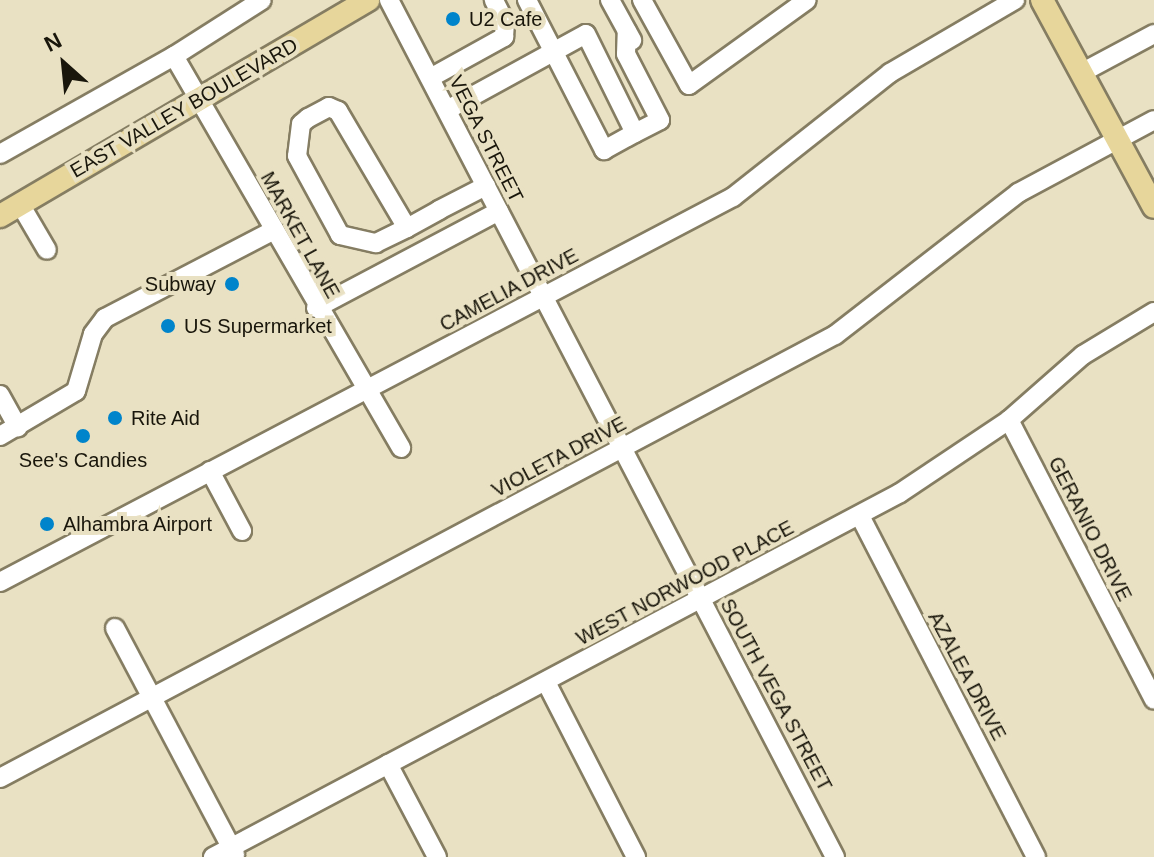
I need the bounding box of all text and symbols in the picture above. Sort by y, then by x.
place label: U2 Cafe [469,7,542,31]
marker: U2 Cafe [444,10,462,28]
north arrow [24,24,104,104]
text: N [40,27,66,57]
street label: EAST VALLEY BOULEVARD [66,33,302,183]
street label: VEGA STREET [444,71,528,207]
street label: MARKET LANE [255,167,345,303]
street label: CAMELIA DRIVE [435,243,583,337]
place label: Subway [145,272,216,296]
marker: Subway [223,275,241,293]
place label: US Supermarket [184,314,332,338]
marker: US Supermarket [159,317,177,335]
place label: Rite Aid [131,406,201,430]
marker: Rite Aid [106,409,124,427]
street label: VIOLETA DRIVE [487,411,631,503]
marker: See's Candies [74,427,92,445]
place label: See's Candies [19,448,147,472]
street label: GERANIO DRIVE [1043,453,1137,605]
place label: Alhambra Airport [63,512,213,536]
marker: Alhambra Airport [38,515,56,533]
street label: WEST NORWOOD PLACE [572,515,798,651]
street label: SOUTH VEGA STREET [715,594,837,796]
street label: AZALEA DRIVE [923,607,1011,745]

